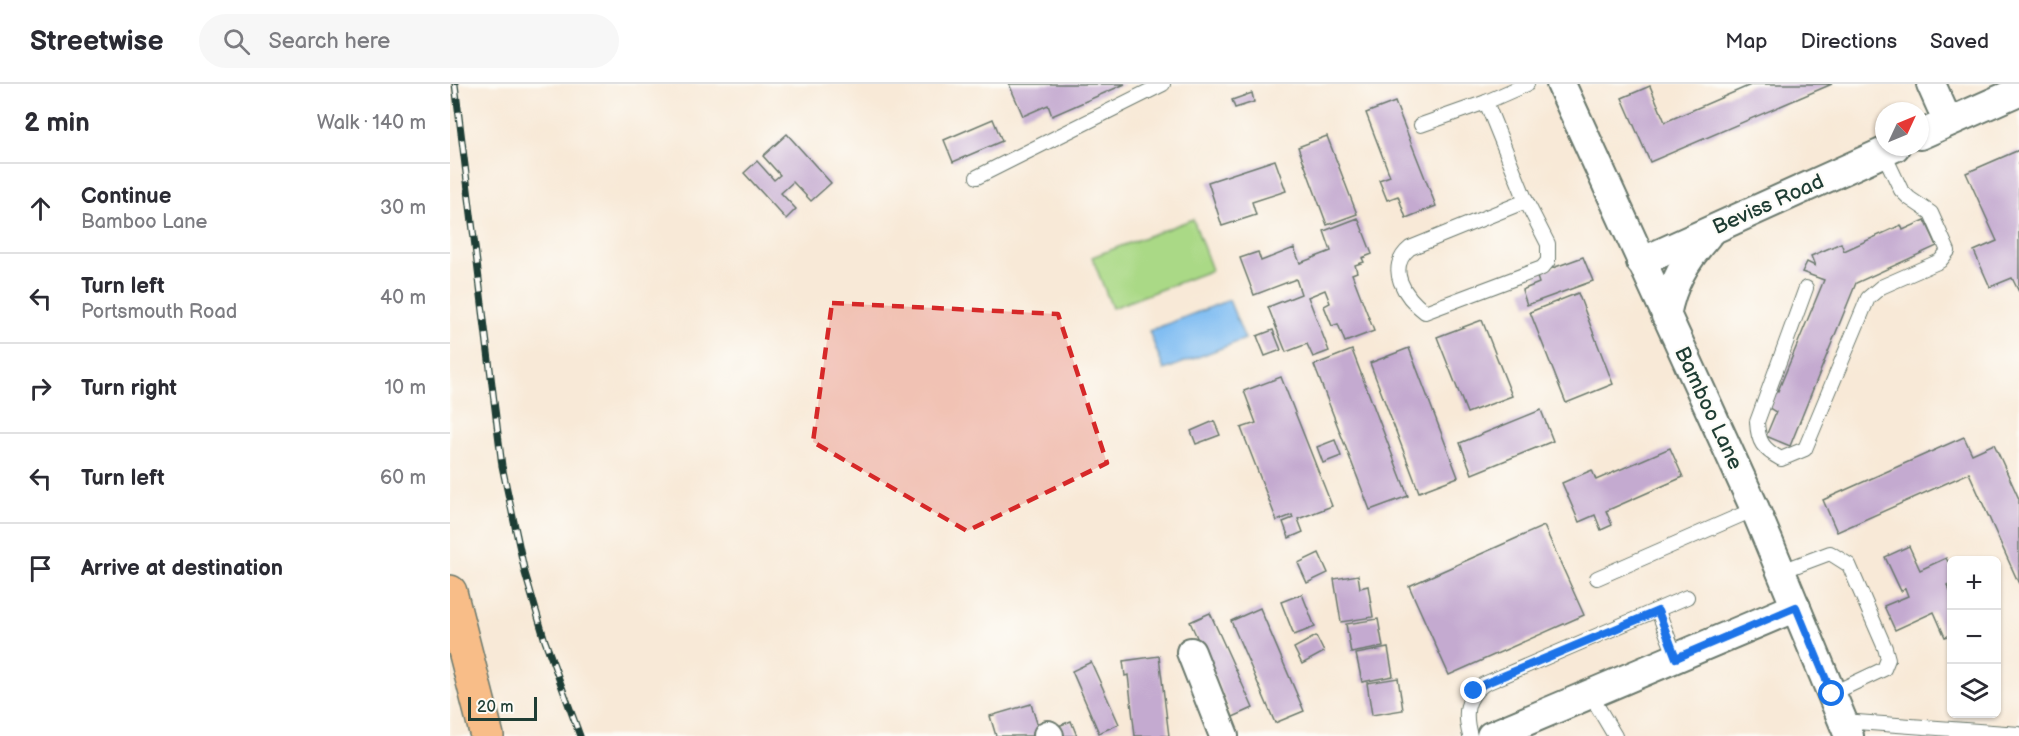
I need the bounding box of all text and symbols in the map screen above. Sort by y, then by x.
search box [199,14,619,68]
text: Streetwise [30,25,163,58]
icon: search [220,25,253,58]
text: Search here [268,28,390,55]
text: Map [1725,29,1768,54]
text: Directions [1801,29,1897,54]
text: Saved [1930,29,1989,54]
north arrow [1875,102,1929,156]
text: 2 min [24,108,90,139]
text: Walk · 140 m [317,111,426,135]
street label: Beviss Road [1709,169,1828,240]
text: Continue [81,183,171,210]
icon: ahead [24,192,57,225]
text: 30 m [380,196,426,220]
text: Bamboo Lane [81,210,207,234]
text: Turn left [81,273,165,300]
icon: left [24,282,57,315]
text: 40 m [380,286,426,310]
text: Portsmouth Road [81,300,237,324]
street label: Bamboo Lane [1669,343,1748,474]
icon: right [24,372,57,405]
text: Turn right [81,375,177,402]
text: 10 m [385,376,426,400]
icon: left [24,462,57,495]
text: Turn left [81,465,165,492]
text: 60 m [380,466,426,490]
icon: arrive [24,552,57,585]
text: Arrive at destination [81,555,283,582]
map controls [1947,556,2001,718]
button: + [1947,556,2001,610]
button: − [1947,610,2001,664]
button: layers [1947,664,2001,718]
route end [1460,677,1486,703]
route start [1818,680,1844,706]
scale bar [468,694,537,722]
text: 20 m [477,698,513,717]

